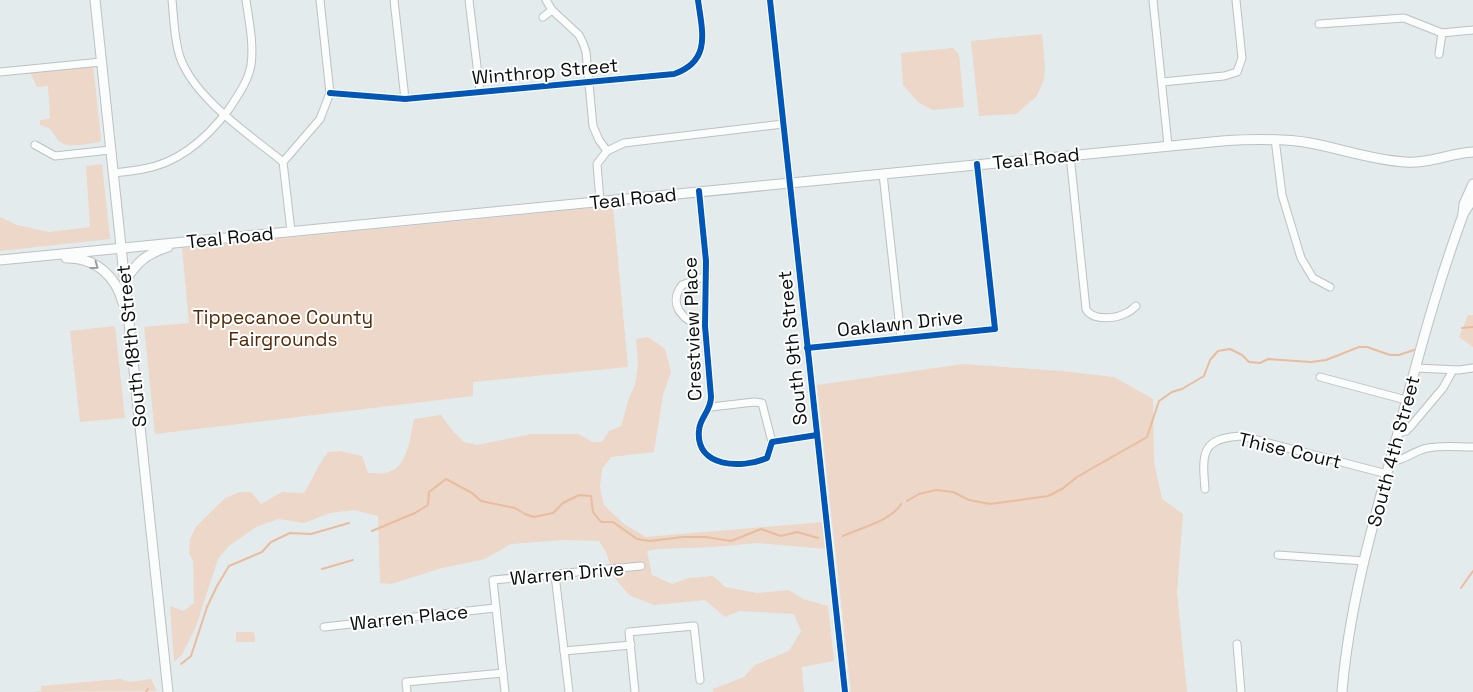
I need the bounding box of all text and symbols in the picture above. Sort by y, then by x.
street label: Winthrop Street [471,53,619,90]
street label: Teal Road [991,141,1081,176]
street label: Teal Road [588,181,678,216]
street label: Teal Road [185,220,275,255]
street label: Crestview Place [677,256,708,401]
one-way arrow [89,260,99,269]
street label: South 18th Street [111,263,152,429]
street label: South 9th Street [772,269,813,426]
street label: Oaklawn Drive [836,304,964,343]
park label: Tippecanoe County Fairgrounds [193,305,373,352]
street label: South 4th Street [1361,373,1426,529]
street label: Thise Court [1236,426,1344,474]
street label: Warren Drive [509,556,625,591]
street label: Warren Place [349,599,469,636]

